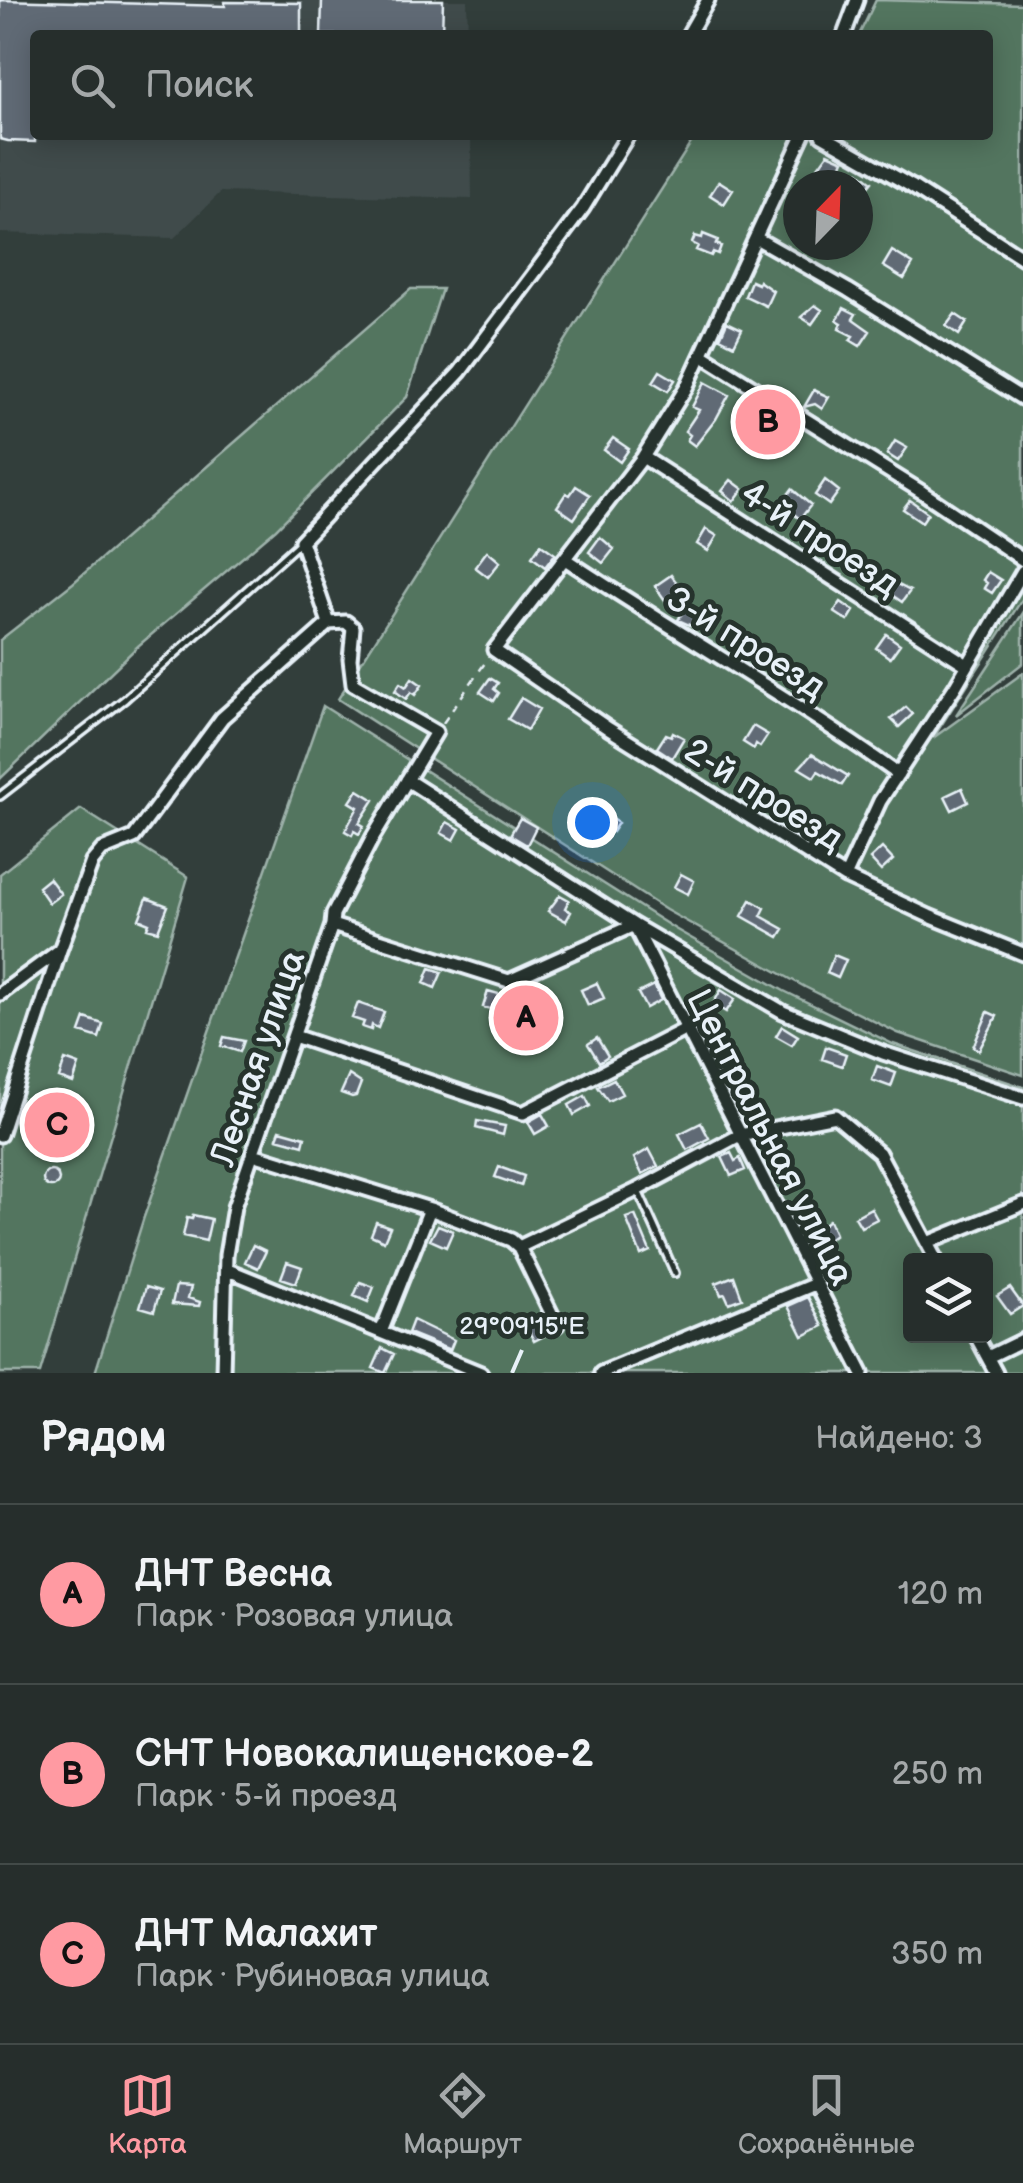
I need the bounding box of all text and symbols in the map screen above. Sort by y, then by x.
search box [30,30,993,140]
icon: search [65,58,120,113]
text: Поиск [145,63,253,108]
north arrow [783,170,873,260]
pin: B [736,384,800,460]
street label: 4-й проезд [732,472,906,606]
street label: 3-й проезд [658,577,833,709]
street label: 2-й проезд [676,730,850,861]
your location [567,797,618,848]
street label: Лесная улица [201,945,316,1173]
pin: A [494,980,558,1056]
street label: Центральная улица [676,983,863,1293]
pin: C [24,1088,90,1162]
map controls [903,1253,993,1343]
button: layers [903,1253,993,1343]
text: 29°09'15"E [459,1311,585,1342]
text: Рядом [40,1413,167,1464]
text: Найдено: 3 [815,1419,983,1458]
text: ДНТ Весна [135,1552,332,1597]
text: A [63,1575,82,1614]
text: 120 m [898,1575,983,1614]
text: Парк · Розовая улица [135,1597,453,1636]
text: СНТ Новокалищенское-2 [135,1732,593,1777]
text: B [61,1755,84,1794]
text: 250 m [892,1755,983,1794]
text: Парк · 5-й проезд [135,1777,397,1816]
text: ДНТ Малахит [135,1912,377,1957]
text: C [61,1935,84,1974]
text: 350 m [891,1935,983,1974]
text: Парк · Рубиновая улица [135,1957,490,1996]
tab: Карта [108,2068,187,2161]
tab: Маршрут [403,2068,522,2161]
tab: Сохранённые [738,2068,915,2161]

